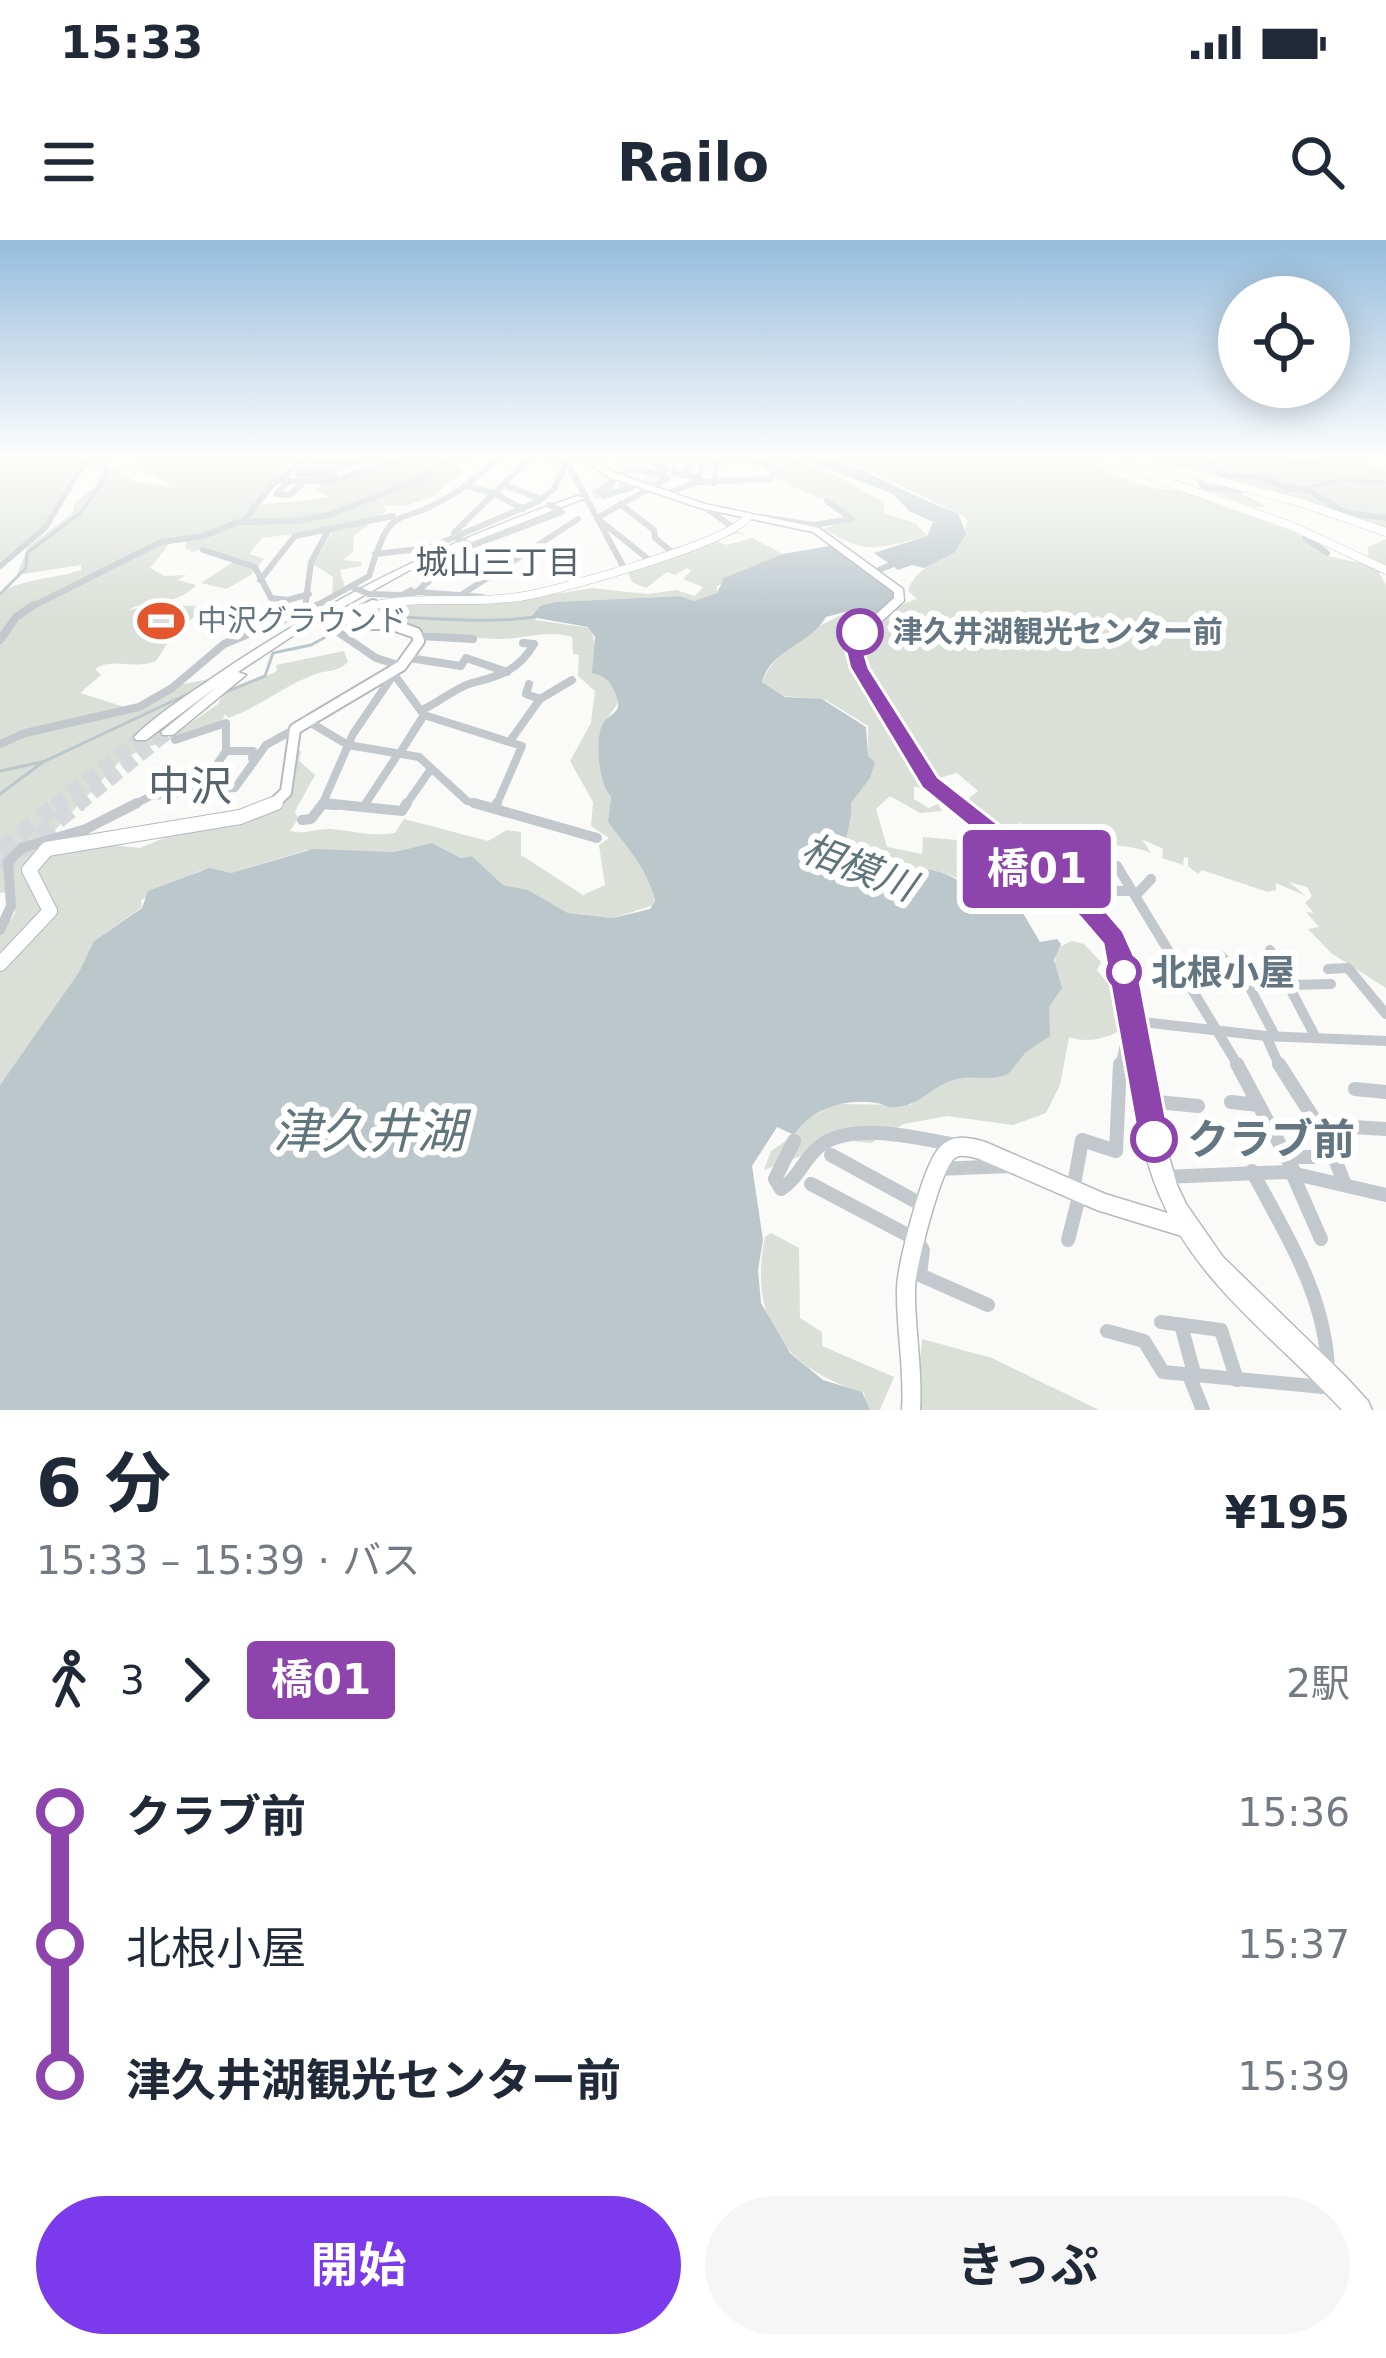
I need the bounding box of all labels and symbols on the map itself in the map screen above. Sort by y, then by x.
district label: 城山三丁目 [416,543,581,582]
sports icon: 中沢グラウンド [136,596,186,646]
place label: 中沢グラウンド [197,603,407,638]
marker: 津久井湖観光センター前 [838,610,882,654]
place label: 津久井湖観光センター前 [893,614,1223,649]
district label: 中沢 [148,762,232,811]
water label: 相模川 [796,825,925,911]
line badge: 橋01 [968,830,1106,908]
place label: 北根小屋 [1151,952,1295,993]
marker: 北根小屋 [1108,956,1140,988]
water label: 津久井湖 [273,1103,472,1159]
place label: クラブ前 [1187,1115,1355,1164]
marker: クラブ前 [1132,1117,1176,1161]

